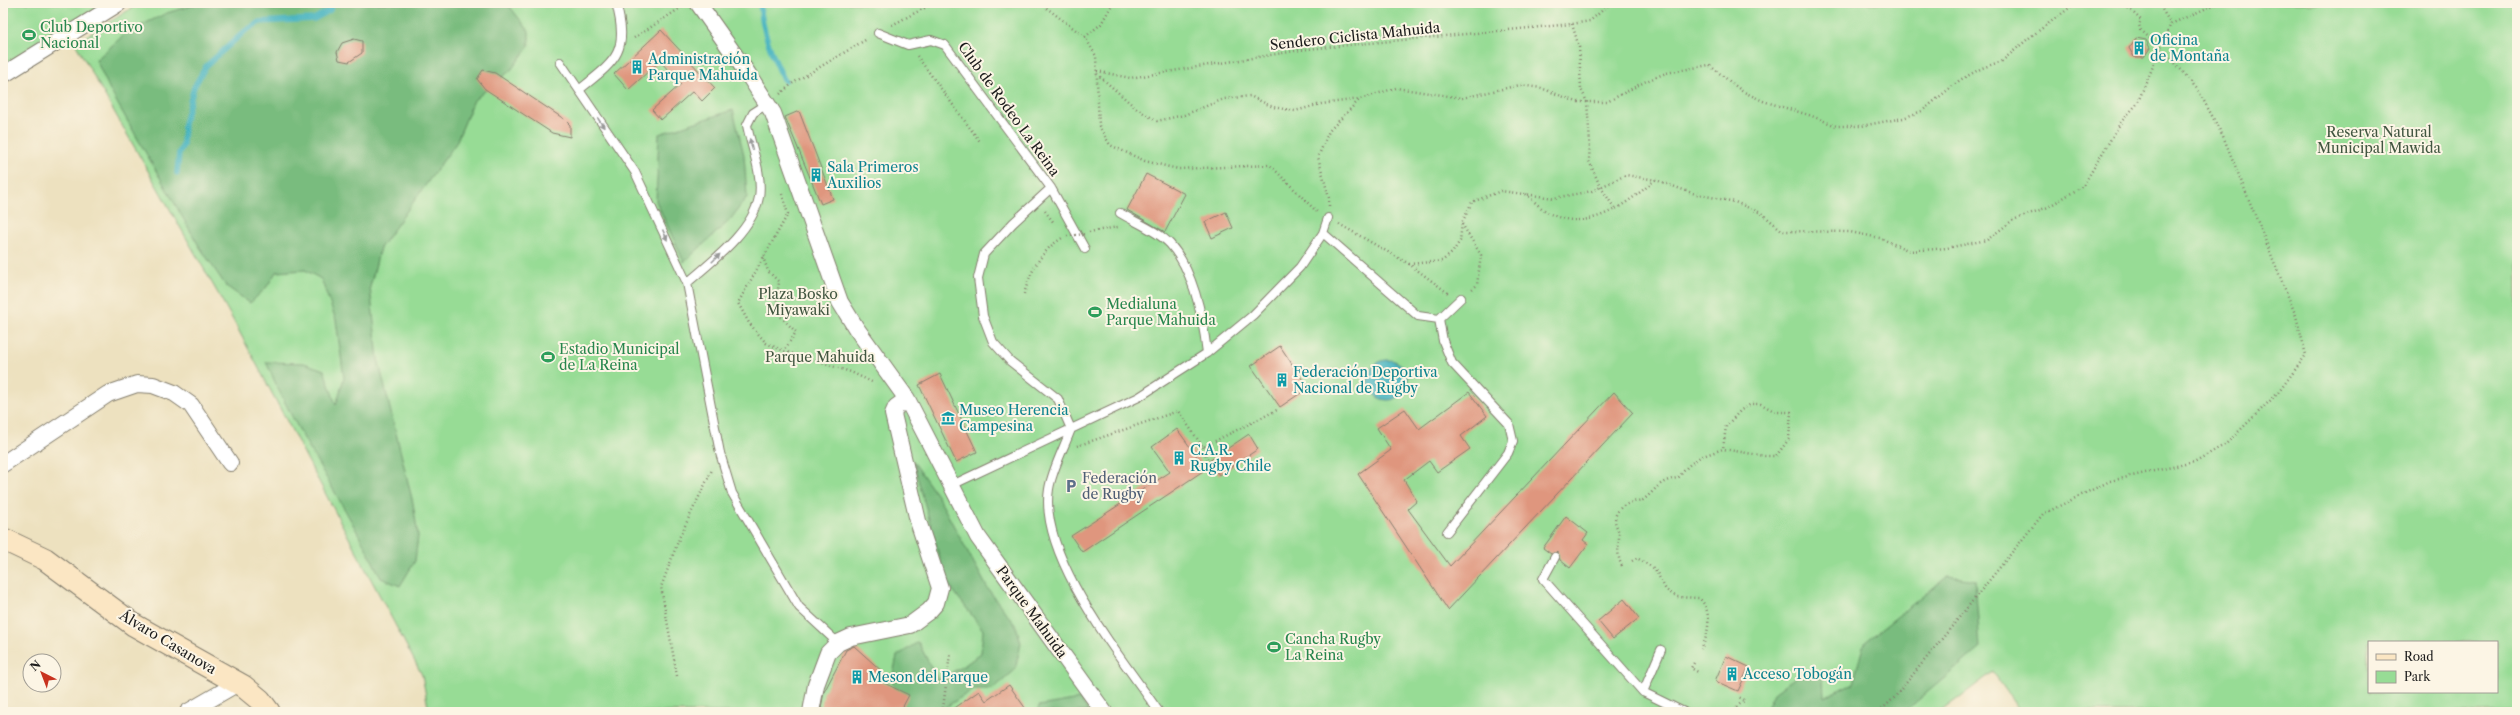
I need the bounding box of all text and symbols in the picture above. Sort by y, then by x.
place label: Club Deportivo Nacional [40,18,143,52]
street label: Sendero Ciclista Mahuida [1269,18,1442,54]
sports icon: Club Deportivo Nacional [21,27,37,43]
place label: Oficina de Montaña [2150,31,2230,65]
street label: Club de Rodeo La Reina [954,38,1064,180]
building icon: Oficina de Montaña [2131,40,2147,56]
place label: Administración Parque Mahuida [647,50,758,84]
building icon: Administración Parque Mahuida [629,59,645,75]
one-way arrow [598,117,605,128]
park label: Reserva Natural Municipal Mawida [2317,123,2442,157]
one-way arrow [748,137,754,149]
place label: Sala Primeros Auxilios [826,158,918,192]
building icon: Sala Primeros Auxilios [808,167,824,183]
one-way arrow [662,230,668,241]
one-way arrow [711,253,721,263]
park label: Plaza Bosko Miyawaki [758,285,838,319]
place label: Medialuna Parque Mahuida [1106,295,1216,329]
sports icon: Medialuna Parque Mahuida [1087,304,1103,320]
place label: Estadio Municipal de La Reina [559,340,679,374]
park label: Parque Mahuida [765,348,875,366]
sports icon: Estadio Municipal de La Reina [540,349,556,365]
place label: Federación Deportiva Nacional de Rugby [1293,363,1438,397]
building icon: Federación Deportiva Nacional de Rugby [1274,372,1290,388]
place label: Museo Herencia Campesina [959,401,1069,435]
museum icon: Museo Herencia Campesina [940,410,956,426]
place label: C.A.R. Rugby Chile [1190,441,1271,475]
building icon: C.A.R. Rugby Chile [1171,450,1187,466]
place label: Federación de Rugby [1082,469,1157,503]
parking icon: Federación de Rugby [1063,478,1079,494]
street label: Parque Mahuida [992,562,1072,662]
street label: Álvaro Casanova [115,605,220,678]
place label: Cancha Rugby La Reina [1285,630,1381,664]
sports icon: Cancha Rugby La Reina [1266,639,1282,655]
legend [2368,641,2498,693]
text: Road [2404,649,2434,664]
north arrow [22,653,62,693]
text: N [27,657,44,674]
place label: Acceso Tobogán [1742,665,1852,683]
building icon: Acceso Tobogán [1724,666,1740,682]
place label: Meson del Parque [868,668,988,686]
building icon: Meson del Parque [849,669,865,685]
text: Park [2404,669,2431,684]

